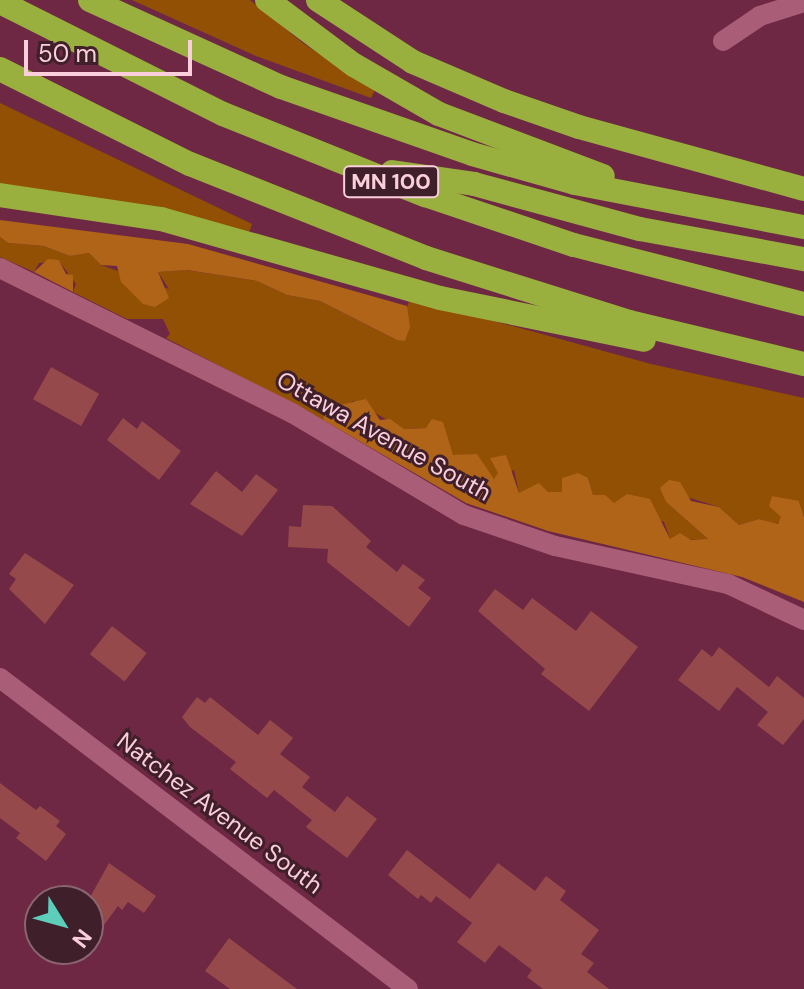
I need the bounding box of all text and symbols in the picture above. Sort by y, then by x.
scale bar [28,24,196,74]
text: 50 m [38,38,97,69]
road number: MN 100 [343,164,439,200]
street label: Ottawa Avenue South [272,365,496,507]
street label: Natchez Avenue South [112,726,328,900]
north arrow [24,885,104,965]
text: N [66,923,98,954]

